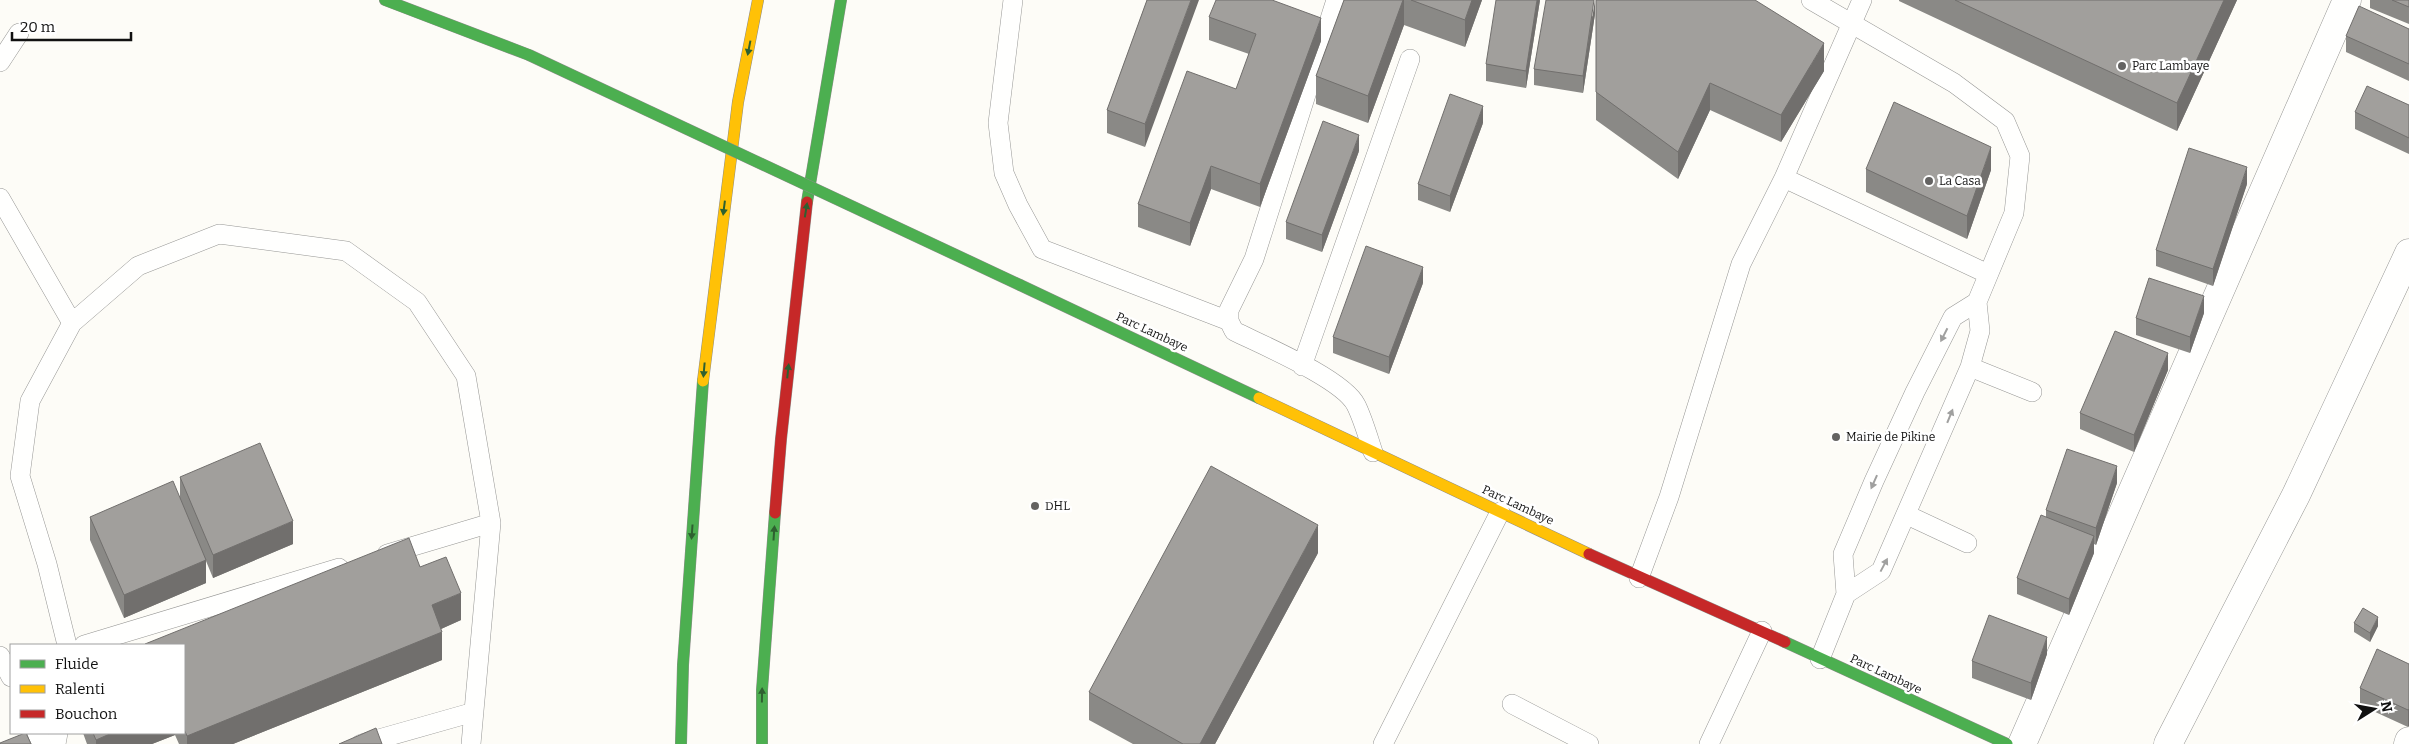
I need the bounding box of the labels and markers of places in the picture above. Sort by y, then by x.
place label: Parc Lambaye [2132,59,2209,73]
marker: Parc Lambaye [2116,60,2128,72]
place label: La Casa [1939,174,1981,188]
marker: La Casa [1923,175,1935,187]
place label: Mairie de Pikine [1846,430,1935,444]
marker: Mairie de Pikine [1830,431,1842,443]
place label: DHL [1045,499,1070,513]
marker: DHL [1029,500,1041,512]

